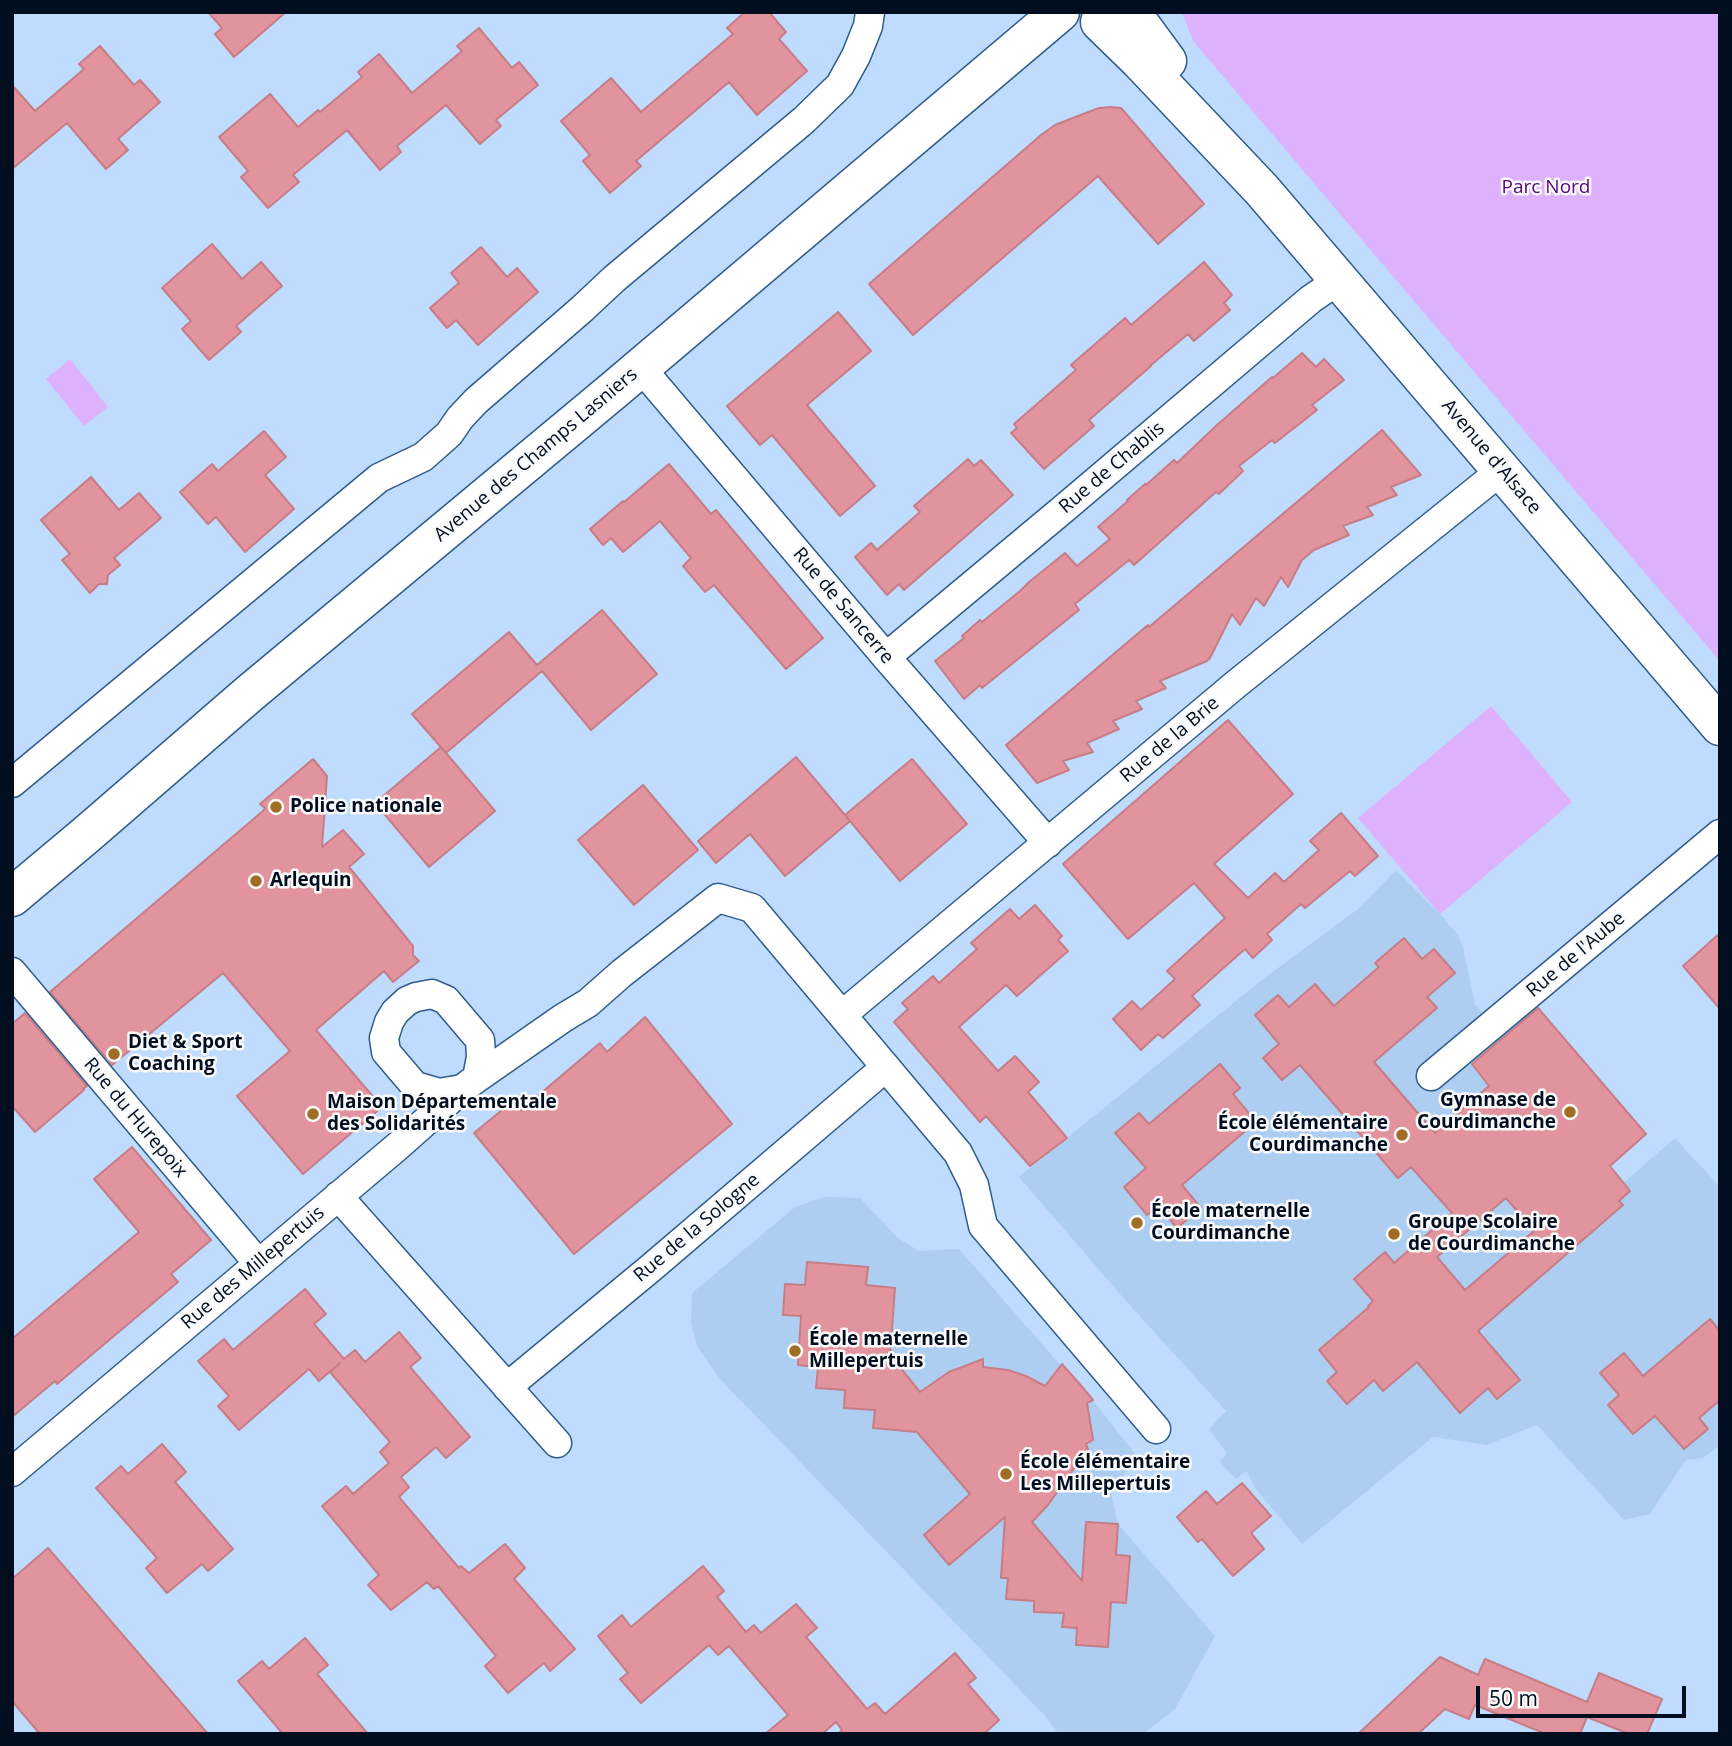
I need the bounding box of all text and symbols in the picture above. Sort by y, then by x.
park label: Parc Nord [1502,177,1590,199]
street label: Avenue des Champs Lasniers [430,363,642,547]
street label: Avenue d'Alsace [1436,395,1546,519]
street label: Rue de Chablis [1055,417,1169,519]
street label: Rue de Sancerre [788,543,898,669]
street label: Rue de la Brie [1116,692,1224,788]
place label: Police nationale [290,796,442,818]
marker: Police nationale [268,799,284,815]
place label: Arlequin [270,870,352,892]
marker: Arlequin [248,873,264,889]
street label: Rue de l'Aube [1522,907,1630,1003]
place label: Diet & Sport Coaching [128,1032,243,1076]
marker: Diet & Sport Coaching [106,1046,122,1062]
street label: Rue du Hurepoix [78,1054,192,1182]
place label: Gymnase de Courdimanche [1417,1090,1556,1134]
place label: Maison Départementale des Solidarités [327,1092,557,1136]
marker: Gymnase de Courdimanche [1562,1104,1578,1120]
marker: Maison Départementale des Solidarités [305,1106,321,1122]
place label: École élémentaire Courdimanche [1218,1113,1388,1157]
marker: École élémentaire Courdimanche [1394,1127,1410,1143]
street label: Rue de la Sologne [629,1169,765,1287]
street label: Rue des Millepertuis [177,1201,329,1335]
place label: École maternelle Courdimanche [1151,1201,1310,1245]
place label: Groupe Scolaire de Courdimanche [1408,1212,1575,1256]
marker: École maternelle Courdimanche [1129,1215,1145,1231]
marker: Groupe Scolaire de Courdimanche [1386,1226,1402,1242]
place label: École maternelle Millepertuis [809,1329,968,1373]
marker: École maternelle Millepertuis [787,1343,803,1359]
place label: École élémentaire Les Millepertuis [1020,1452,1190,1496]
marker: École élémentaire Les Millepertuis [998,1466,1014,1482]
scale bar [1480,1672,1690,1716]
text: 50 m [1489,1684,1538,1712]

